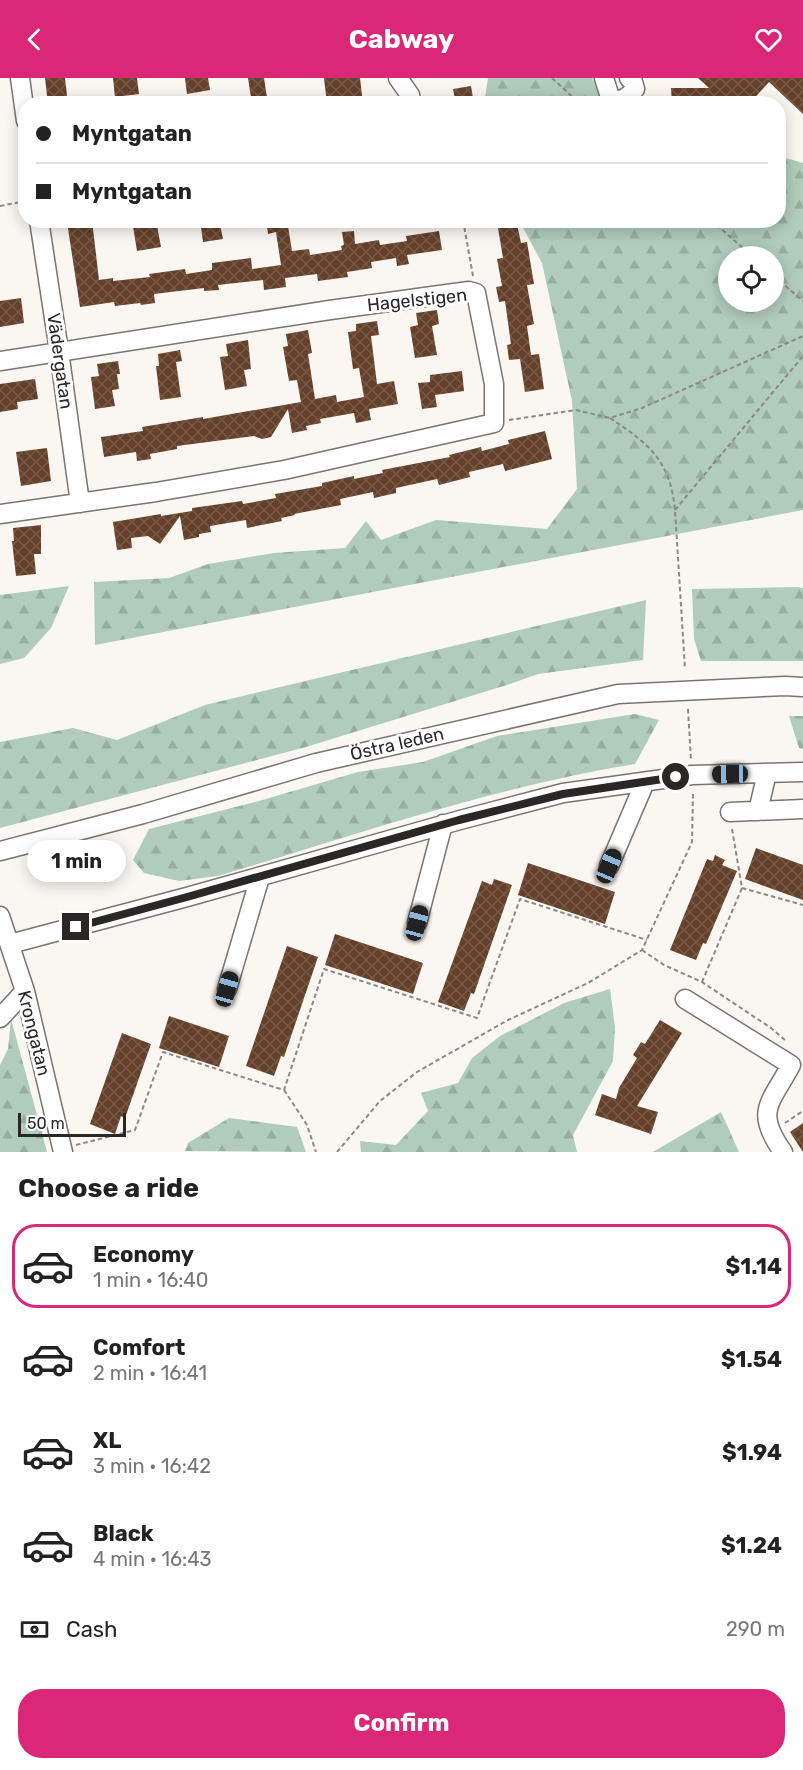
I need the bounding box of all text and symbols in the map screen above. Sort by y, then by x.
icon: back [18,23,51,56]
text: Cabway [349,23,454,55]
icon: heart [752,23,785,56]
text: Myntgatan [72,120,192,147]
text: Myntgatan [72,178,192,205]
map controls [718,246,784,312]
button: locate [718,246,784,312]
street label: Hagelstigen [366,284,468,316]
street label: Vädergatan [42,312,78,410]
street label: Östra leden [348,723,446,765]
route start [662,763,689,790]
car [712,765,748,783]
callout: 1 min [26,840,125,882]
car [594,846,624,886]
text: 1 min [51,849,102,873]
car [404,903,430,943]
route end [62,913,89,940]
car [213,969,241,1009]
street label: Krongatan [13,988,55,1078]
scale bar [18,1110,126,1138]
text: 50 m [27,1114,65,1133]
text: Choose a ride [18,1172,199,1204]
icon: car [21,1239,75,1293]
text: Economy [93,1241,194,1268]
text: $1.14 [726,1253,782,1280]
text: 1 min · 16:40 [93,1268,208,1292]
icon: car [21,1332,75,1386]
text: Comfort [93,1334,185,1361]
text: $1.54 [721,1346,782,1373]
text: 2 min · 16:41 [93,1361,207,1385]
icon: car [21,1425,75,1479]
text: XL [93,1427,121,1454]
text: $1.94 [722,1439,782,1466]
text: 3 min · 16:42 [93,1454,211,1478]
icon: car [21,1518,75,1572]
text: Black [93,1520,154,1547]
text: $1.24 [721,1532,782,1559]
text: 4 min · 16:43 [93,1547,212,1571]
icon: cash [18,1613,51,1646]
text: Cash [66,1616,117,1643]
text: 290 m [726,1617,785,1641]
button: Confirm [18,1689,785,1758]

